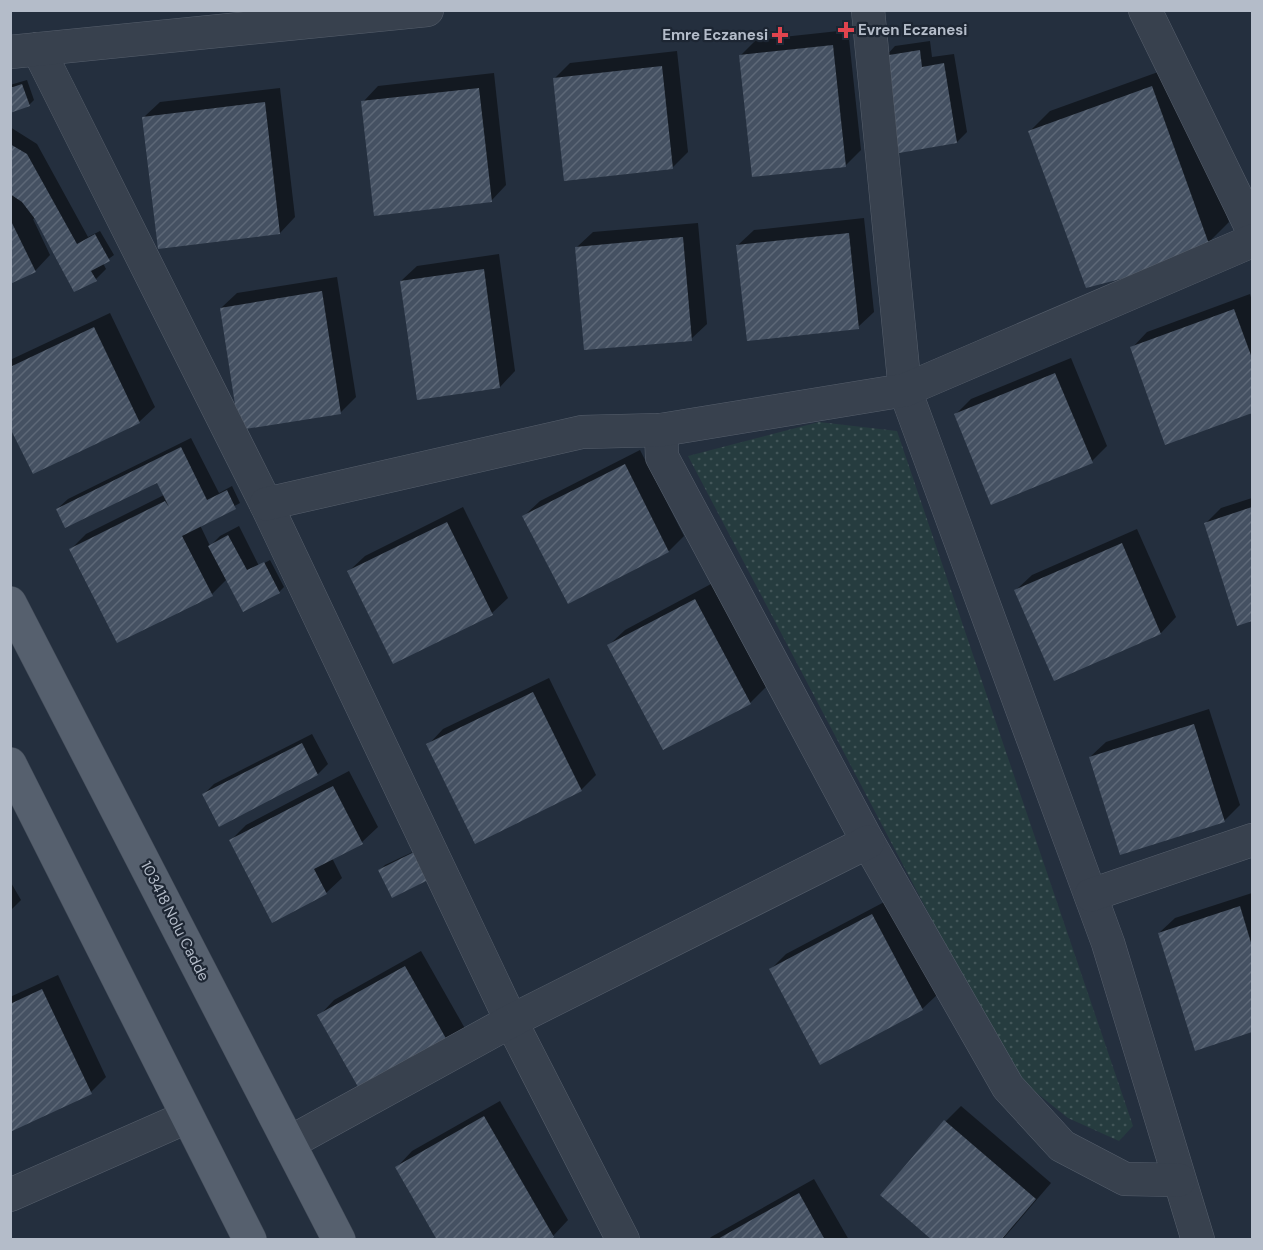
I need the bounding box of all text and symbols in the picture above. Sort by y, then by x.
place label: Evren Eczanesi [858,20,967,40]
marker: Evren Eczanesi [839,23,853,37]
place label: Emre Eczanesi [662,25,768,45]
marker: Emre Eczanesi [773,28,787,42]
street label: 103418 Nolu Cadde [136,858,214,984]

